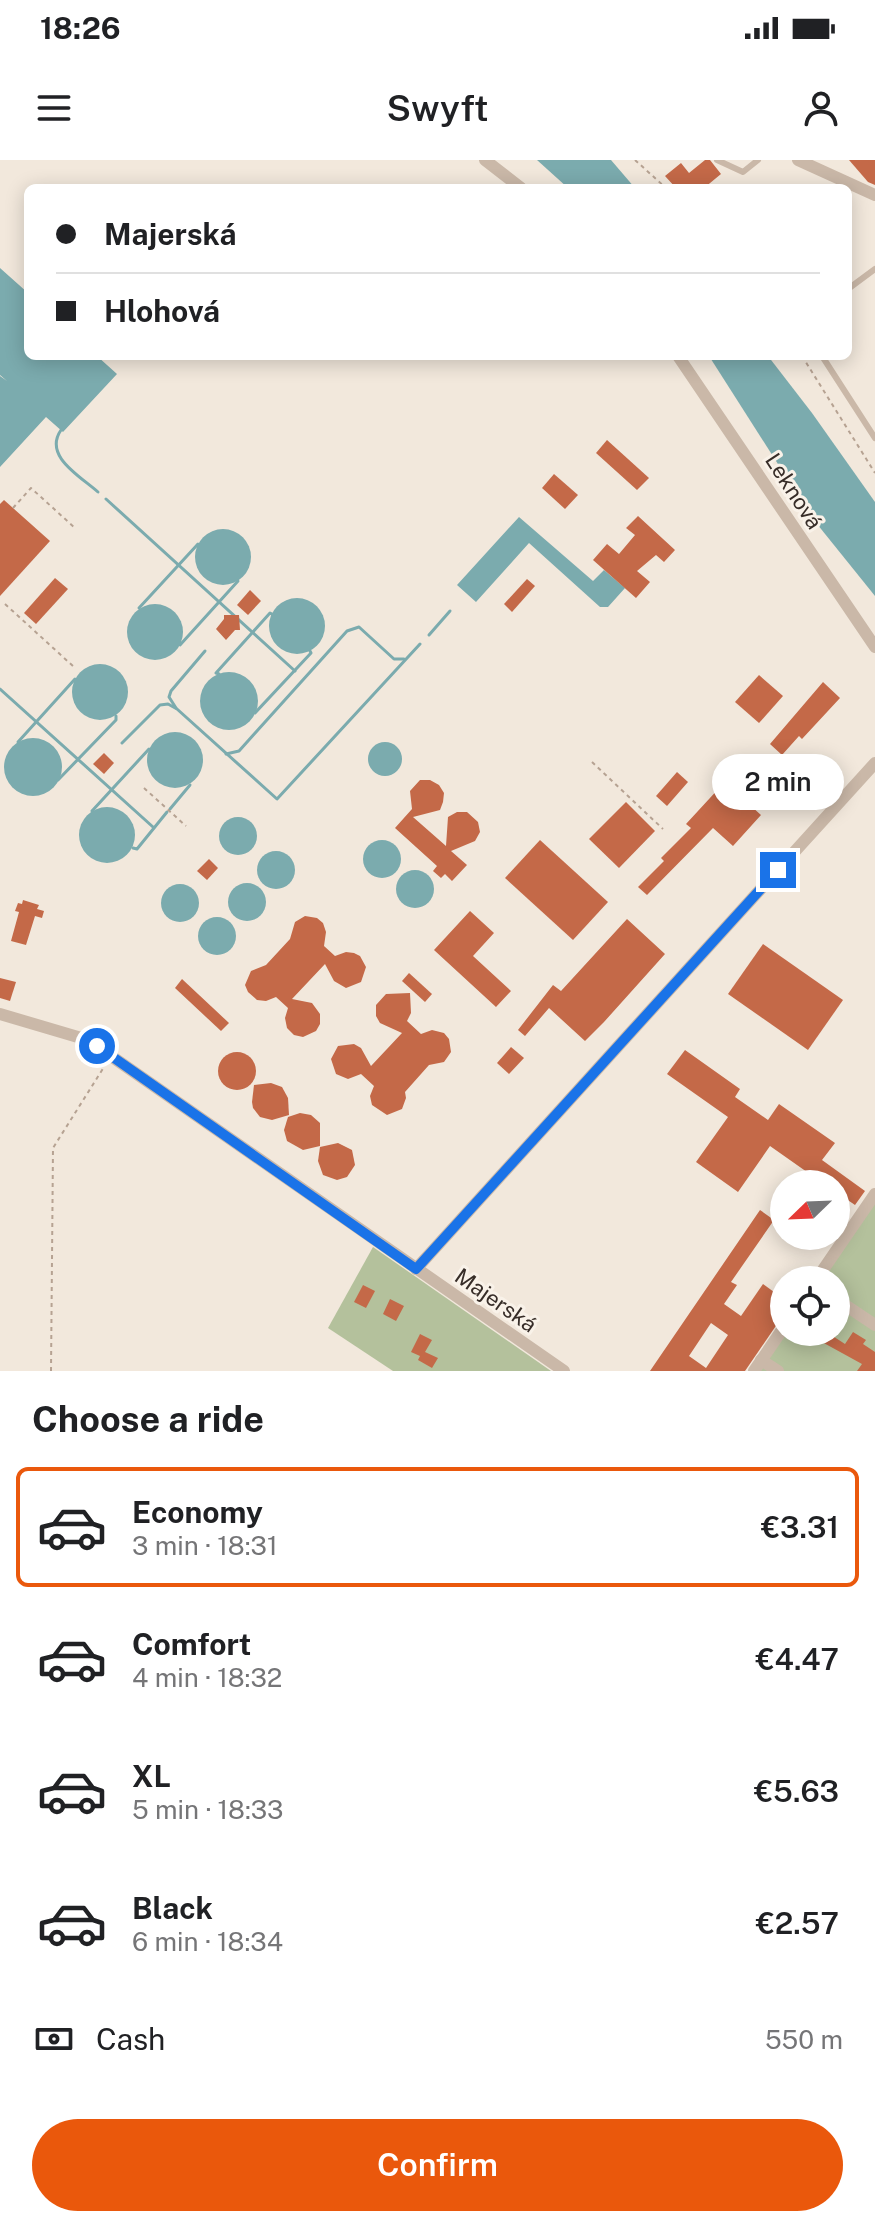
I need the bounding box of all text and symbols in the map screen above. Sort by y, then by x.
text: 18:26 [40,10,121,46]
icon: menu [32,86,76,130]
icon: person [799,86,843,130]
text: Swyft [387,87,488,129]
text: Majerská [104,216,236,252]
text: Hlohová [104,293,220,329]
street label: Leknová [760,448,828,534]
callout: 2 min [712,754,844,810]
text: 2 min [744,766,812,797]
route end [760,852,796,888]
route start [79,1028,115,1064]
north arrow [770,1170,850,1250]
map controls [770,1170,850,1346]
street label: Majerská [450,1262,542,1338]
button: locate [770,1266,850,1346]
text: Choose a ride [32,1398,264,1440]
icon: car [36,1491,108,1563]
text: Economy [132,1494,263,1530]
text: €3.31 [761,1509,839,1545]
text: 3 min · 18:31 [132,1530,277,1561]
icon: car [36,1623,108,1695]
text: Comfort [132,1626,251,1662]
text: €4.47 [756,1641,839,1677]
text: 4 min · 18:32 [132,1662,282,1693]
icon: car [36,1755,108,1827]
text: XL [132,1758,171,1794]
text: €5.63 [754,1773,839,1809]
text: 5 min · 18:33 [132,1794,283,1825]
icon: car [36,1887,108,1959]
text: Black [132,1890,213,1926]
text: €2.57 [756,1905,839,1941]
text: 6 min · 18:34 [132,1926,283,1957]
icon: cash [32,2017,76,2061]
text: Cash [96,2021,165,2057]
text: 550 m [765,2024,843,2055]
button: Confirm [32,2119,843,2211]

